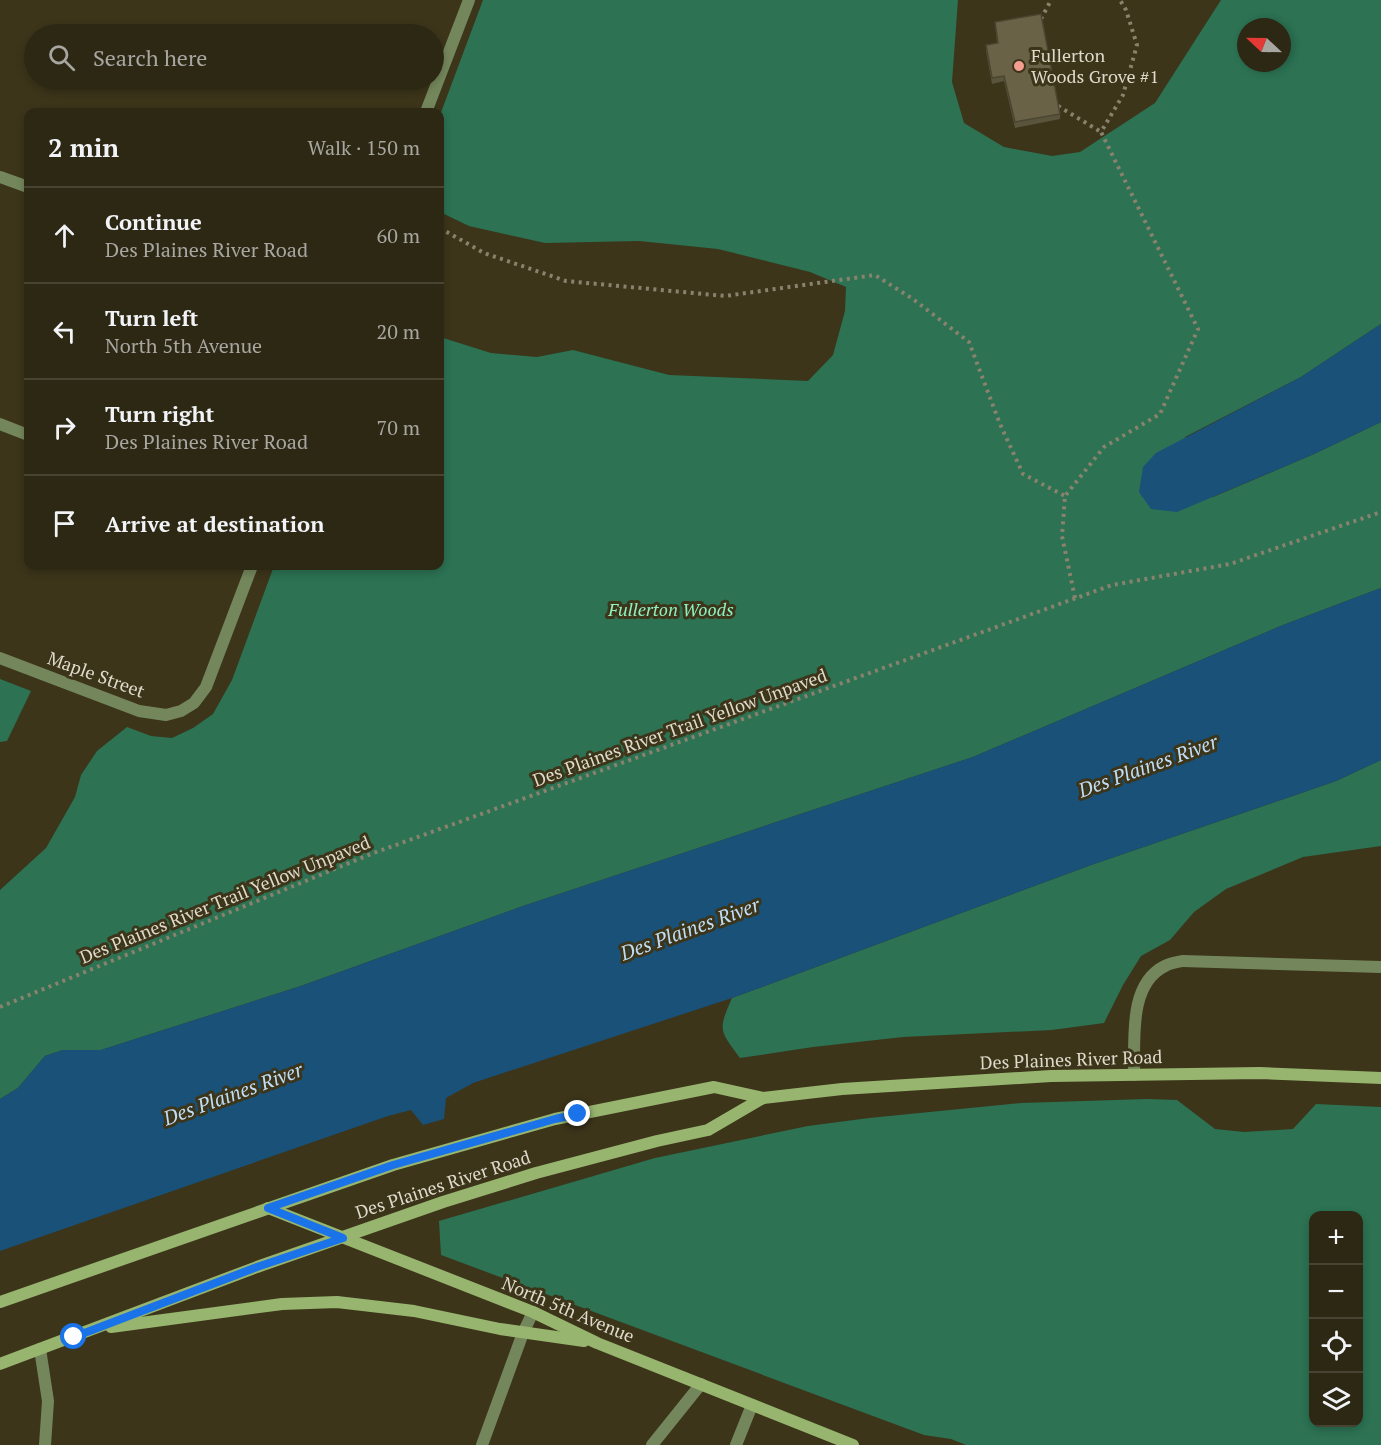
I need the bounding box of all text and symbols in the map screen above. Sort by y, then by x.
north arrow [1237,18,1291,72]
search box [24,24,444,90]
icon: search [45,41,78,74]
text: Search here [93,43,207,72]
place label: Fullerton Woods Grove #1 [1031,43,1159,88]
marker: Fullerton Woods Grove #1 [1012,59,1026,73]
text: 2 min [48,130,119,164]
text: Walk · 150 m [308,134,420,161]
text: Continue [105,207,202,236]
icon: ahead [48,219,81,252]
text: 60 m [377,222,420,249]
text: Des Plaines River Road [105,236,308,263]
text: Turn left [105,303,198,332]
icon: left [48,315,81,348]
text: 20 m [377,318,420,345]
text: North 5th Avenue [105,332,262,359]
text: Turn right [105,399,214,428]
icon: right [48,411,81,444]
text: 70 m [377,414,420,441]
text: Des Plaines River Road [105,428,308,455]
icon: arrive [48,507,81,540]
text: Arrive at destination [105,509,324,538]
park label: Fullerton Woods [607,597,734,621]
street label: Maple Street [44,645,149,703]
street label: Des Plaines River Trail Yellow Unpaved [529,663,830,792]
water label: Des Plaines River [1073,727,1223,804]
street label: Des Plaines River Trail Yellow Unpaved [76,830,373,969]
water label: Des Plaines River [615,890,765,967]
street label: Des Plaines River Road [979,1044,1163,1074]
water label: Des Plaines River [158,1055,308,1132]
route end [564,1100,590,1126]
street label: Des Plaines River Road [352,1144,533,1224]
map controls [1309,1211,1363,1427]
button: + [1309,1211,1363,1265]
button: − [1309,1265,1363,1319]
street label: North 5th Avenue [499,1270,638,1348]
button: locate [1309,1319,1363,1373]
route start [60,1323,86,1349]
button: layers [1309,1373,1363,1427]

